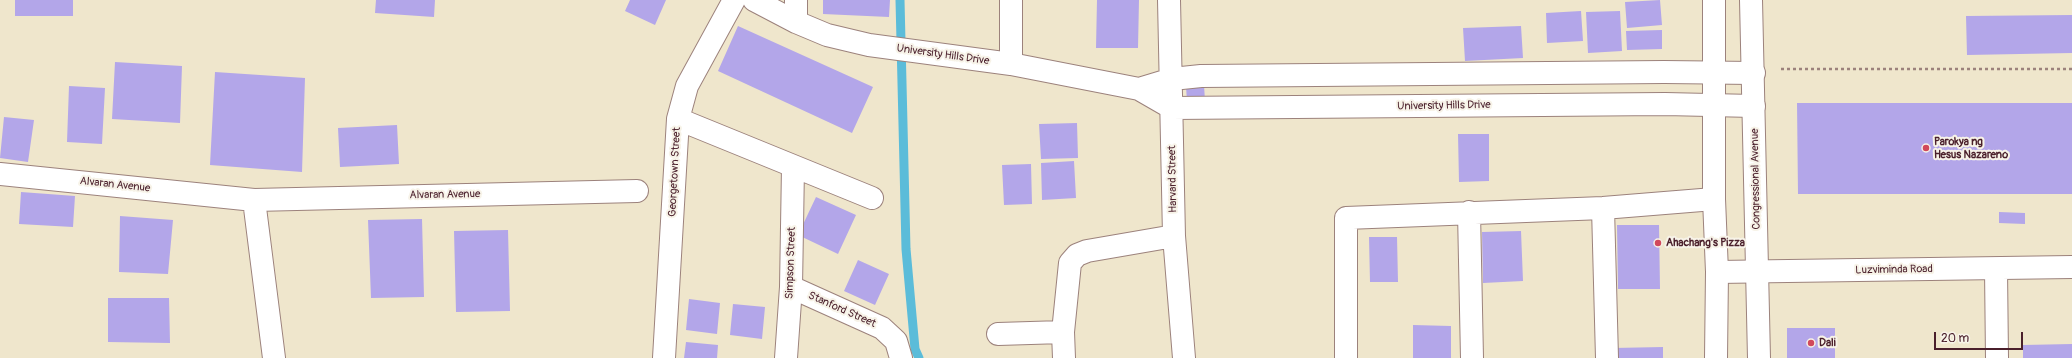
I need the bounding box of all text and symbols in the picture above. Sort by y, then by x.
street label: University Hills Drive [896,42,990,68]
street label: University Hills Drive [1397,99,1491,113]
street label: Georgetown Street [666,127,684,217]
street label: Congressional Avenue [1749,128,1763,230]
place label: Parokya ng Hesus Nazareno [1934,135,2008,161]
marker: Parokya ng Hesus Nazareno [1921,143,1931,153]
street label: Harvard Street [1166,145,1180,213]
street label: Alvaran Avenue [79,175,151,195]
street label: Alvaran Avenue [409,188,481,202]
street label: Simpson Street [783,227,799,299]
place label: Ahachang's Pizza [1666,236,1745,250]
marker: Ahachang's Pizza [1653,238,1663,248]
street label: Luzviminda Road [1855,263,1933,277]
street label: Stanford Street [806,289,878,331]
scale bar [1936,324,2025,350]
text: 20 m [1941,331,1969,346]
place label: Dali [1819,336,1836,350]
marker: Dali [1806,338,1816,348]

